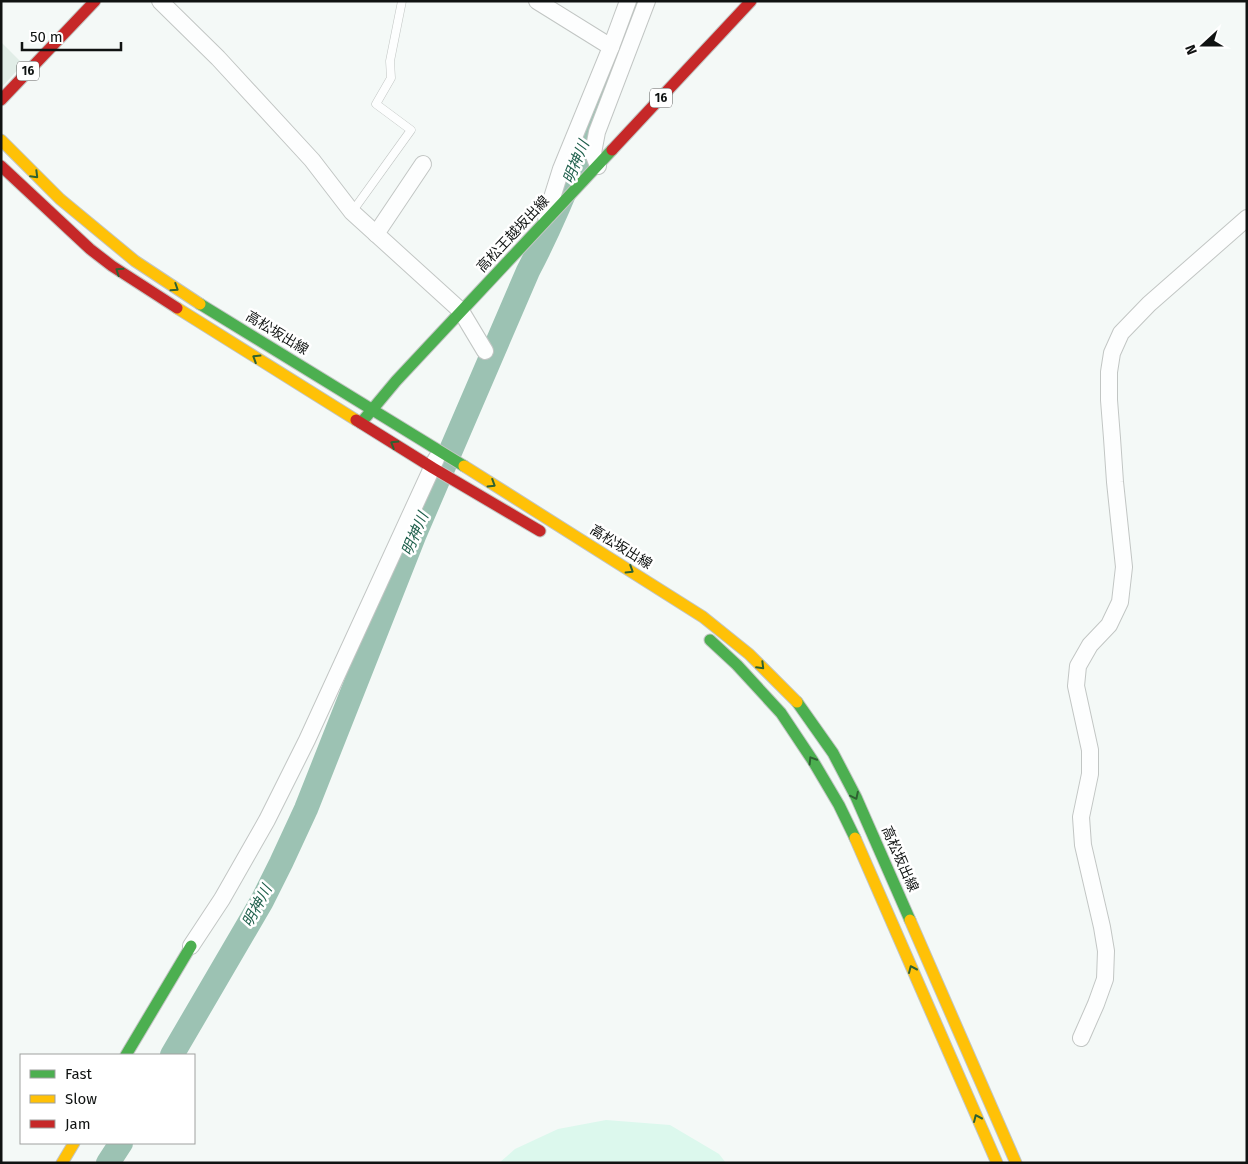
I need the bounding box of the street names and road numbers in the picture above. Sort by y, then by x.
road number: 16 [17,61,39,80]
road number: 16 [650,89,672,108]
street label: 高松王越坂出線 [473,192,553,276]
street label: 高松坂出線 [243,308,311,358]
street label: 高松坂出線 [587,521,655,573]
street label: 高松坂出線 [878,824,922,894]

